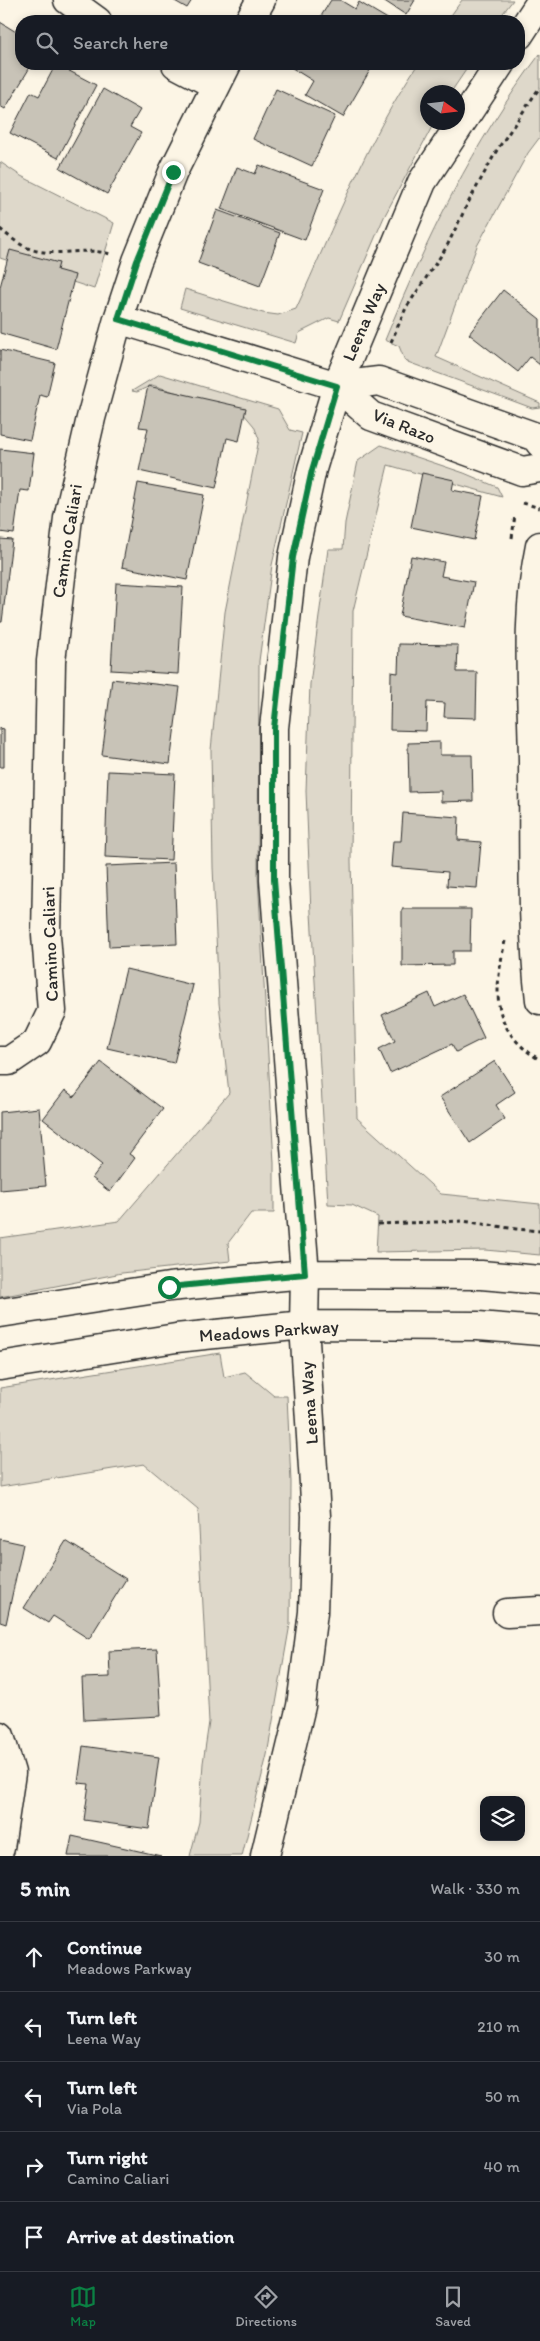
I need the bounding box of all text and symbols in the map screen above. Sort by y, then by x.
search box [15,15,525,70]
icon: search [33,29,61,57]
text: Search here [73,31,168,54]
north arrow [420,85,465,130]
route end [162,161,185,184]
street label: Leena Way [338,279,391,364]
street label: Via Razo [369,403,439,449]
street label: Camino Caliari [47,482,87,600]
street label: Camino Caliari [37,886,63,1002]
route start [158,1276,181,1299]
street label: Meadows Parkway [198,1315,340,1347]
street label: Leena Way [295,1360,323,1445]
map controls [480,1796,525,1841]
button: layers [480,1796,525,1841]
text: 5 min [20,1876,70,1901]
text: Walk · 330 m [430,1879,520,1898]
text: Continue [67,1936,142,1959]
icon: ahead [20,1943,48,1971]
text: 30 m [484,1947,520,1966]
text: Meadows Parkway [67,1959,191,1978]
text: Turn left [67,2006,137,2029]
icon: left [20,2013,48,2041]
text: 210 m [477,2017,520,2036]
text: Leena Way [67,2029,141,2048]
text: Turn left [67,2076,137,2099]
icon: left [20,2083,48,2111]
text: 50 m [485,2087,520,2106]
text: Via Pola [67,2099,122,2118]
text: Turn right [67,2146,148,2169]
icon: right [20,2153,48,2181]
text: 40 m [483,2157,520,2176]
text: Camino Caliari [67,2169,169,2188]
icon: arrive [20,2223,48,2251]
text: Arrive at destination [67,2225,234,2248]
tab: Map [69,2283,97,2330]
tab: Directions [235,2283,297,2330]
tab: Saved [435,2283,471,2330]

